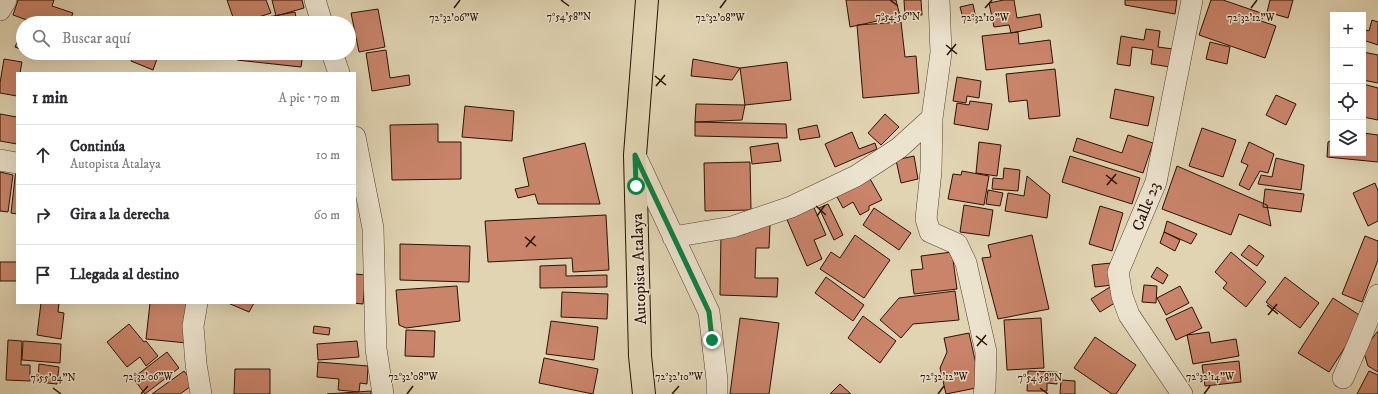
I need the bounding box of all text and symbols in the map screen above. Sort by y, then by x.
text: 7°54'58"N [547,11,591,23]
text: 7°54'56"N [876,11,920,23]
text: 72°32'06"W [429,12,479,24]
text: 72°32'08"W [695,12,745,24]
text: 72°32'10"W [961,12,1010,24]
text: 72°32'12"W [1227,12,1275,24]
map controls [1330,12,1366,156]
button: + [1330,12,1366,48]
search box [16,16,356,60]
icon: search [30,27,52,49]
text: Buscar aquí [62,29,130,48]
button: − [1330,48,1366,84]
button: locate [1330,84,1366,120]
text: 1 min [32,87,68,109]
text: A pie · 70 m [279,90,340,106]
button: layers [1330,120,1366,156]
text: Continúa [70,137,125,156]
icon: ahead [32,144,54,166]
text: 10 m [316,147,340,163]
text: Autopista Atalaya [70,156,161,172]
route start [627,177,645,195]
street label: Calle 23 [1127,179,1164,234]
icon: right [32,204,54,226]
text: Gira a la derecha [70,205,169,224]
text: 60 m [314,207,340,223]
street label: Autopista Atalaya [627,213,651,325]
icon: arrive [32,264,54,286]
text: Llegada al destino [70,265,179,284]
route end [703,331,721,349]
text: 72°32'06"W [123,371,173,383]
text: 72°32'08"W [388,371,438,383]
text: 72°32'10"W [655,371,704,383]
text: 72°32'12"W [920,371,968,383]
text: 72°32'14"W [1186,371,1235,383]
text: 7°55'04"N [30,372,76,384]
text: 7°54'58"N [1018,372,1062,384]

